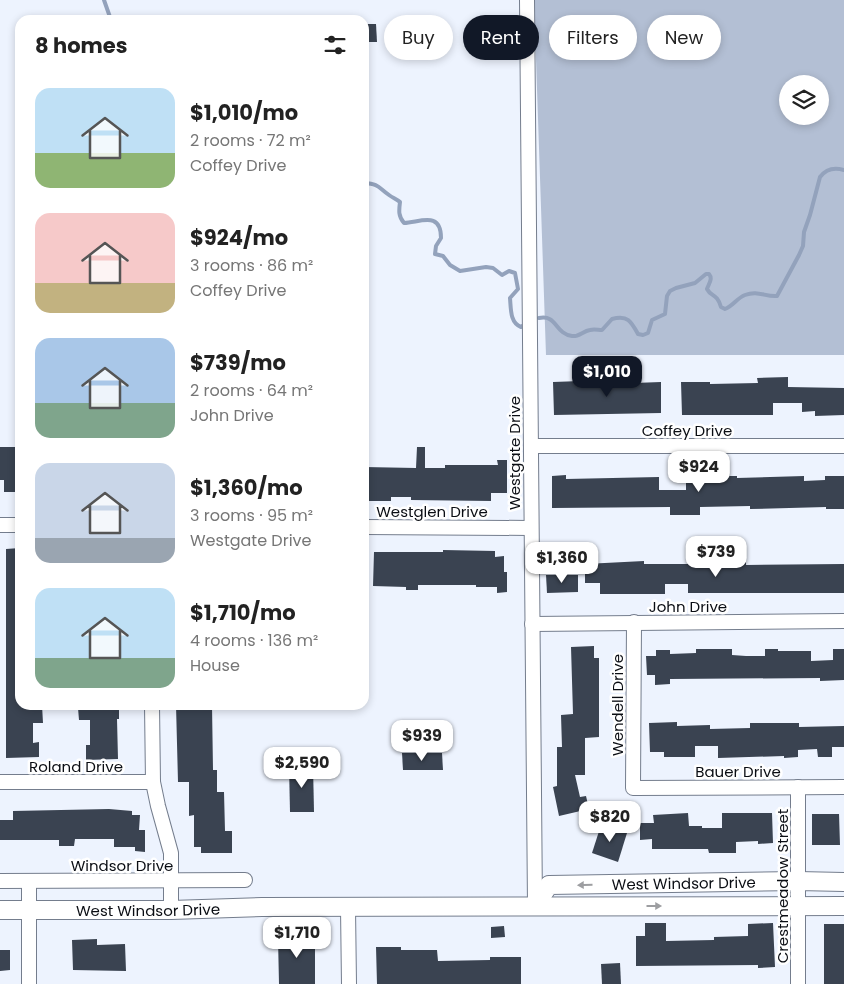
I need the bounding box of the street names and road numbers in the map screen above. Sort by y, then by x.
street label: Westgate Drive [504,396,525,510]
street label: Coffey Drive [642,420,732,441]
street label: Westglen Drive [376,501,488,522]
street label: John Drive [649,596,727,617]
street label: Wendell Drive [607,654,628,756]
street label: Roland Drive [29,756,123,777]
street label: Bauer Drive [695,761,781,782]
street label: Crestmeadow Street [772,809,793,963]
street label: Windsor Drive [71,855,173,876]
street label: West Windsor Drive [612,871,756,894]
street label: West Windsor Drive [76,898,220,921]

